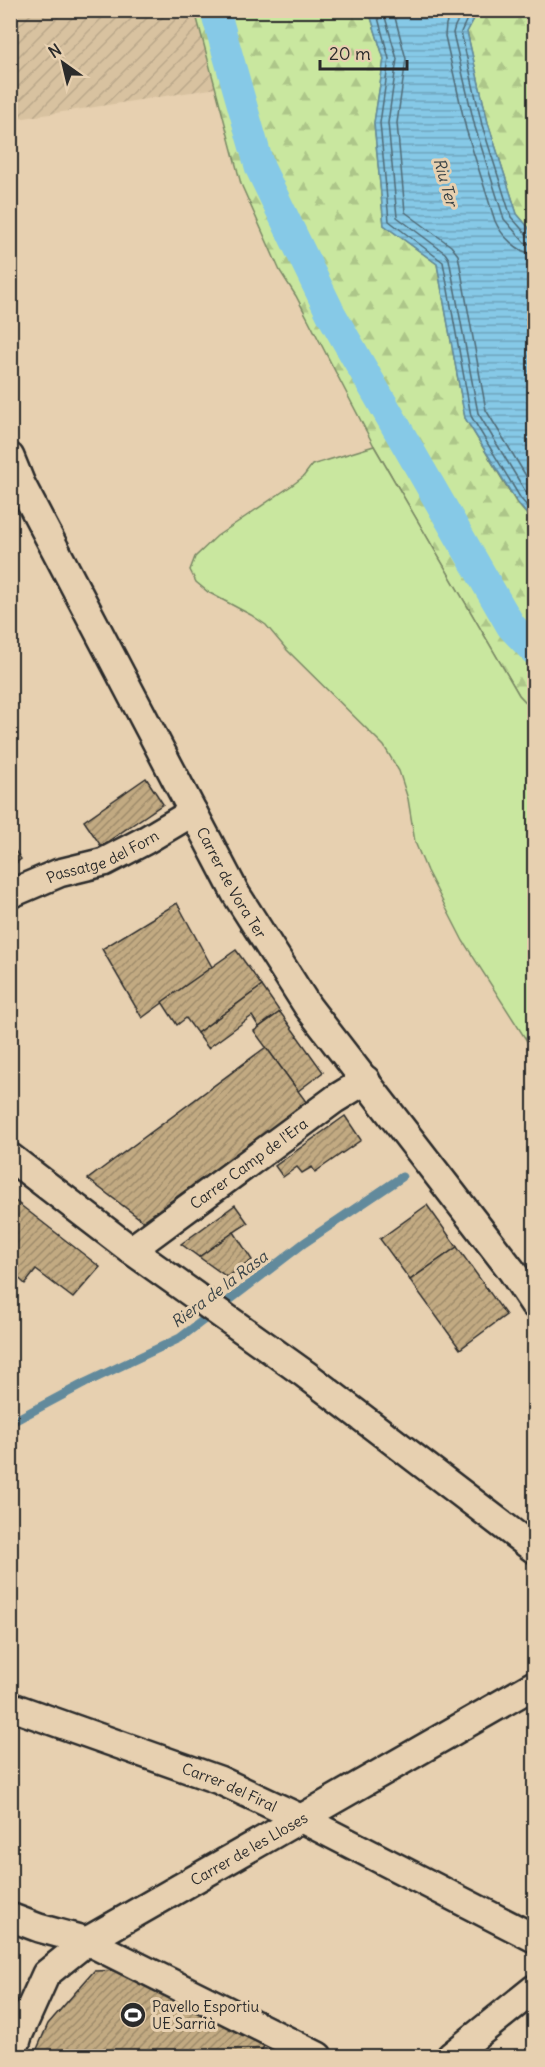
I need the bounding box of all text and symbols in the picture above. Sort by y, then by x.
north arrow [33,33,93,93]
scale bar [320,33,407,71]
text: N [44,39,65,62]
text: 20 m [329,42,371,65]
water label: Riu Ter [430,156,463,211]
street label: Carrer de Vora Ter [193,824,271,941]
street label: Passatge del Forn [43,825,162,887]
street label: Carrer Camp de l'Era [186,1113,311,1213]
water label: Riera de la Rasa [167,1246,272,1332]
street label: Carrer del Firal [180,1758,280,1815]
street label: Carrer de les Lloses [187,1807,311,1889]
place label: Pavello Esportiu UE Sarrià [152,1997,259,2033]
sports icon: Pavello Esportiu UE Sarrià [118,2000,148,2030]

